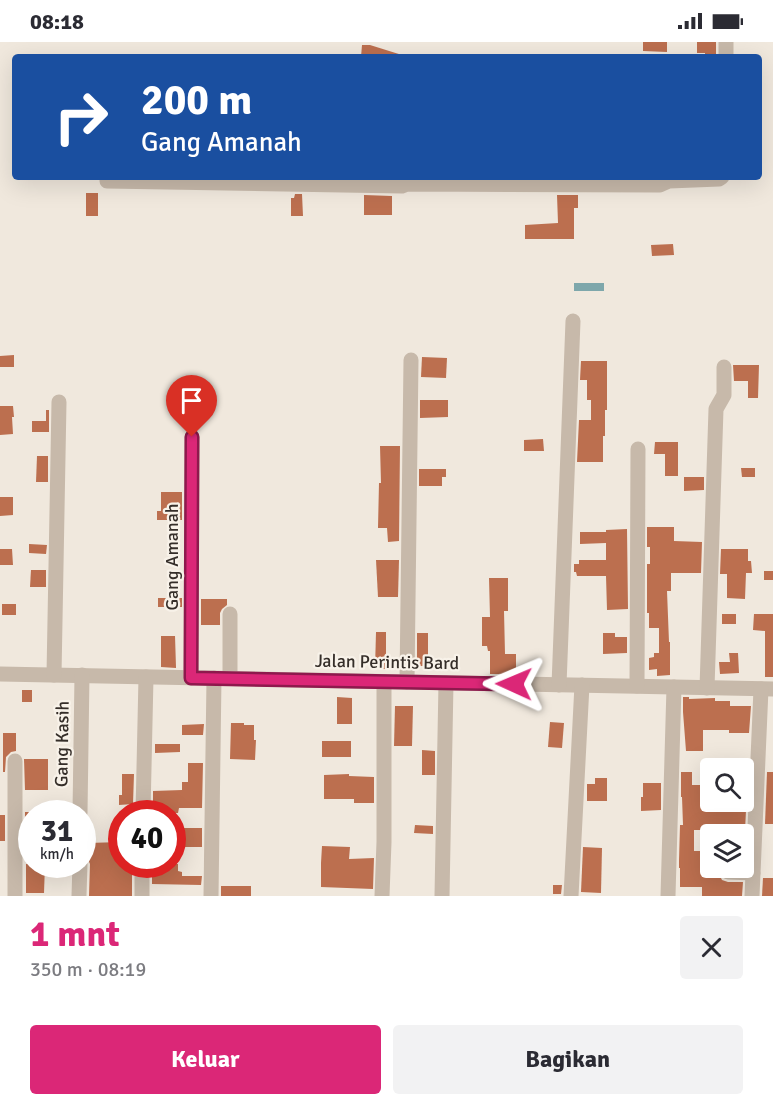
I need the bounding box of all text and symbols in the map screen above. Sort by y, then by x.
text: 08:18 [30,8,84,35]
text: 200 m [141,75,252,126]
icon: right [42,78,120,156]
text: Gang Amanah [141,126,302,159]
pin [166,375,217,437]
icon: arrive [175,384,208,417]
street label: Gang Amanah [161,503,183,611]
street label: Jalan Perintis Bard [315,650,459,674]
position arrow [482,652,546,716]
street label: Gang Kasih [50,701,74,787]
map controls [700,758,754,878]
button: search [700,758,754,812]
speed limit sign: 40 [108,800,186,878]
text: 31 [41,813,73,850]
button: layers [700,824,754,878]
text: km/h [40,845,74,863]
text: 1 mnt [30,912,120,957]
button: close [680,916,743,979]
text: 350 m · 08:19 [30,957,146,982]
button: Keluar [30,1025,381,1094]
button: Bagikan [393,1025,743,1094]

